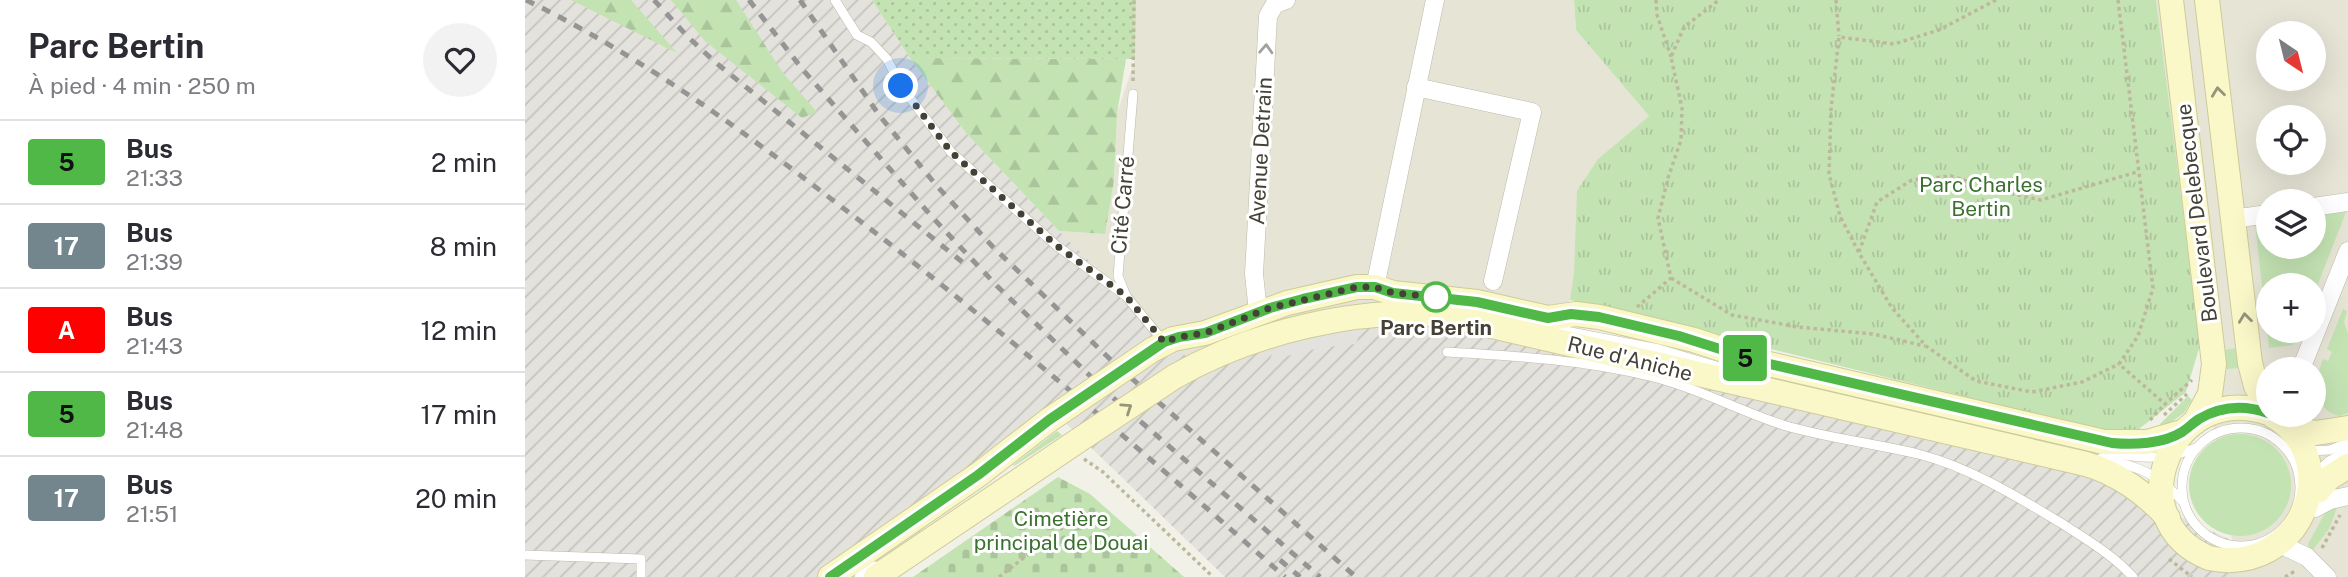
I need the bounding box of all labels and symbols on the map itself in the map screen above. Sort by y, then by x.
north arrow [2256,21,2326,91]
one-way arrow [1259,43,1274,54]
your location [883,68,918,103]
street label: Avenue Detrain [1244,76,1277,226]
one-way arrow [2210,86,2225,98]
street label: Boulevard Delebecque [2171,102,2222,324]
street label: Cité Carré [1106,155,1139,255]
park label: Parc Charles Bertin [1919,172,2043,221]
marker: Parc Bertin [1421,282,1451,312]
one-way arrow [2237,312,2252,323]
place label: Parc Bertin [1380,315,1492,340]
street label: Rue d'Aniche [1565,331,1695,386]
line badge: 5 [1722,335,1768,381]
one-way arrow [1119,404,1132,417]
park label: Cimetière principal de Douai [974,506,1148,555]

